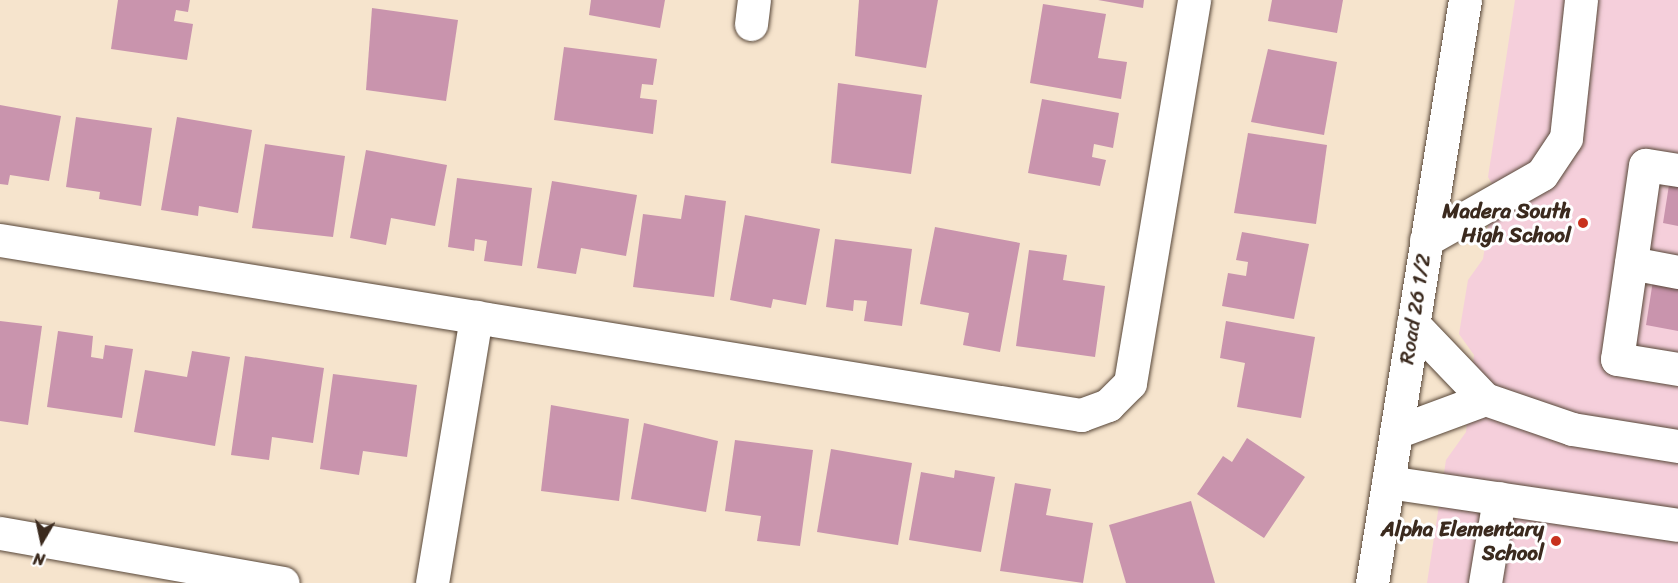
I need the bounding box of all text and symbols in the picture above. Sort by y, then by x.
place label: Madera South High School [1442,198,1571,248]
marker: Madera South High School [1576,216,1590,230]
street label: Road 26 1/2 [1394,252,1436,366]
north arrow [12,511,72,571]
place label: Alpha Elementary School [1380,516,1544,566]
marker: Alpha Elementary School [1549,534,1563,548]
text: N [31,544,47,574]

